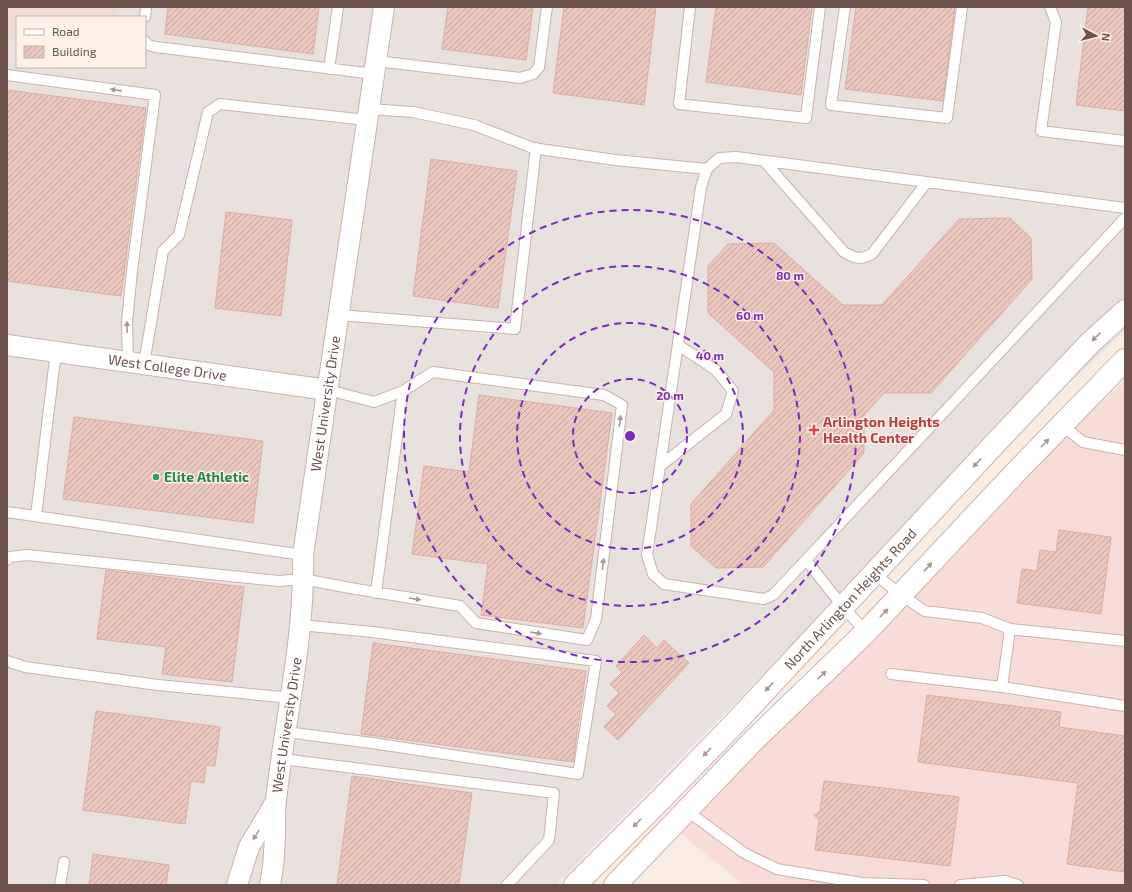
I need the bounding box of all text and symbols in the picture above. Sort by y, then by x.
legend [16,16,146,68]
north arrow [1076,16,1116,56]
text: Road [52,24,80,38]
text: N [1099,33,1113,42]
text: Building [52,44,97,58]
one-way arrow [110,86,122,93]
text: 80 m [776,268,804,282]
text: 60 m [736,308,764,322]
one-way arrow [124,320,130,333]
one-way arrow [1091,332,1101,342]
street label: West University Drive [306,335,343,473]
text: 40 m [696,348,724,362]
street label: West College Drive [107,350,228,384]
text: 20 m [656,388,684,402]
place label: Arlington Heights Health Center [823,413,940,446]
one-way arrow [617,415,623,427]
marker: Arlington Heights Health Center [808,424,820,436]
centre of rings [623,429,637,443]
one-way arrow [1040,438,1049,448]
one-way arrow [973,459,982,468]
place label: Elite Athletic [164,468,249,485]
marker: Elite Athletic [151,472,161,482]
street label: North Arlington Heights Road [780,525,920,673]
one-way arrow [600,558,606,570]
one-way arrow [923,562,933,572]
one-way arrow [409,596,421,602]
one-way arrow [879,609,888,618]
one-way arrow [530,630,542,636]
street label: West University Drive [268,656,304,794]
one-way arrow [817,670,827,680]
one-way arrow [764,682,774,692]
one-way arrow [702,747,712,757]
one-way arrow [632,818,642,828]
one-way arrow [252,829,259,841]

